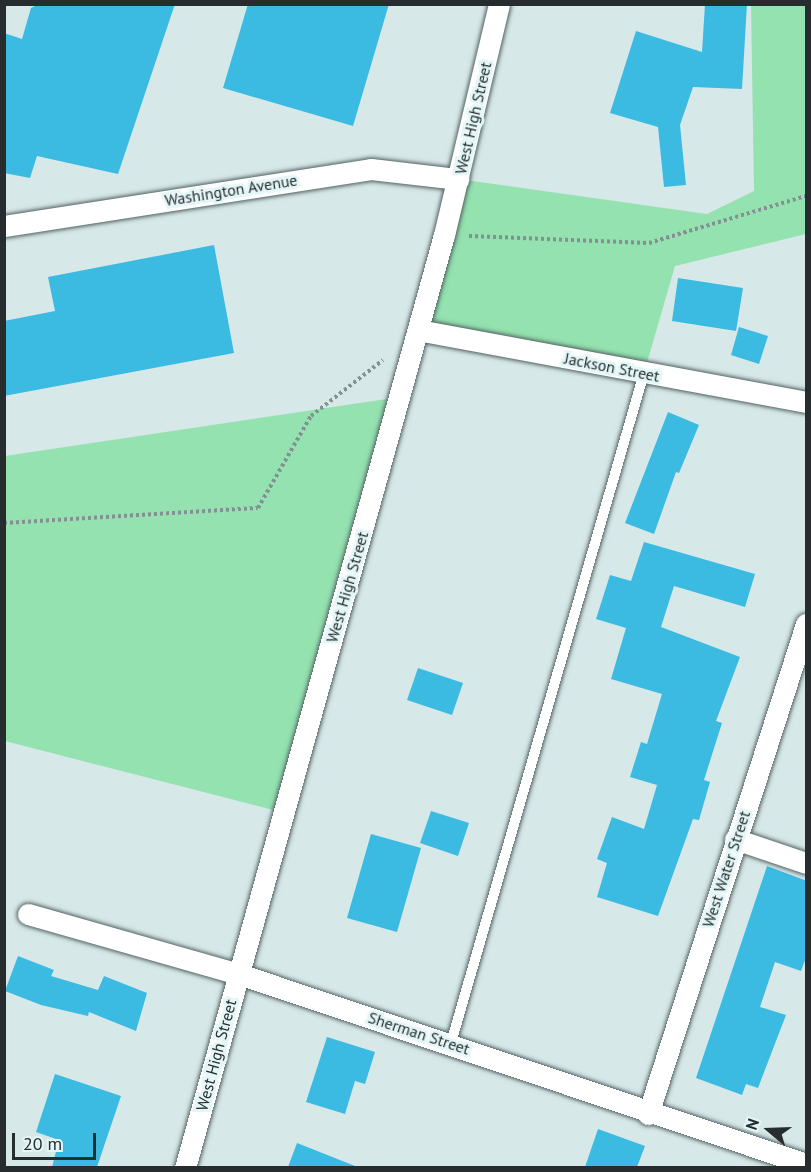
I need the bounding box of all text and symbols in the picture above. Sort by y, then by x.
street label: West High Street [451,60,495,176]
street label: Washington Avenue [163,170,299,210]
street label: Jackson Street [563,348,661,386]
street label: West High Street [322,529,372,645]
street label: West Water Street [698,808,754,930]
street label: West High Street [192,997,240,1113]
street label: Sherman Street [366,1008,472,1058]
north arrow [739,1100,799,1160]
text: N [741,1116,763,1132]
scale bar [15,1121,99,1159]
text: 20 m [23,1132,62,1155]

